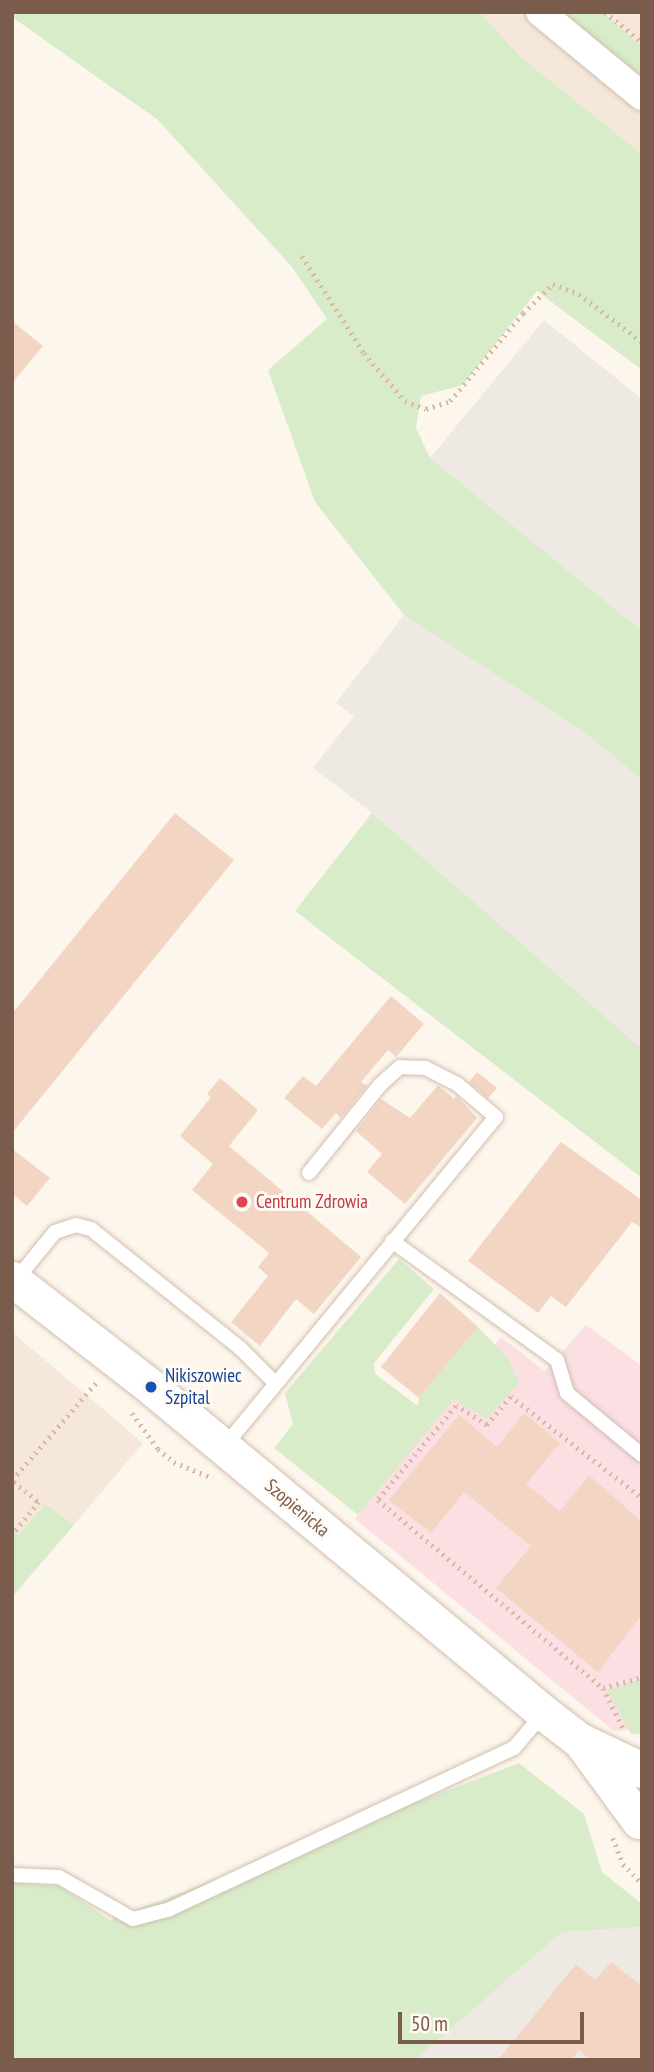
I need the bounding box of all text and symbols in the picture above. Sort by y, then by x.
place label: Centrum Zdrowia [256,1191,368,1213]
marker: Centrum Zdrowia [234,1194,250,1210]
place label: Nikiszowiec Szpital [165,1365,242,1409]
marker: Nikiszowiec Szpital [143,1379,159,1395]
street label: Szopienicka [260,1474,334,1542]
scale bar [402,1998,588,2042]
text: 50 m [411,2010,448,2037]

